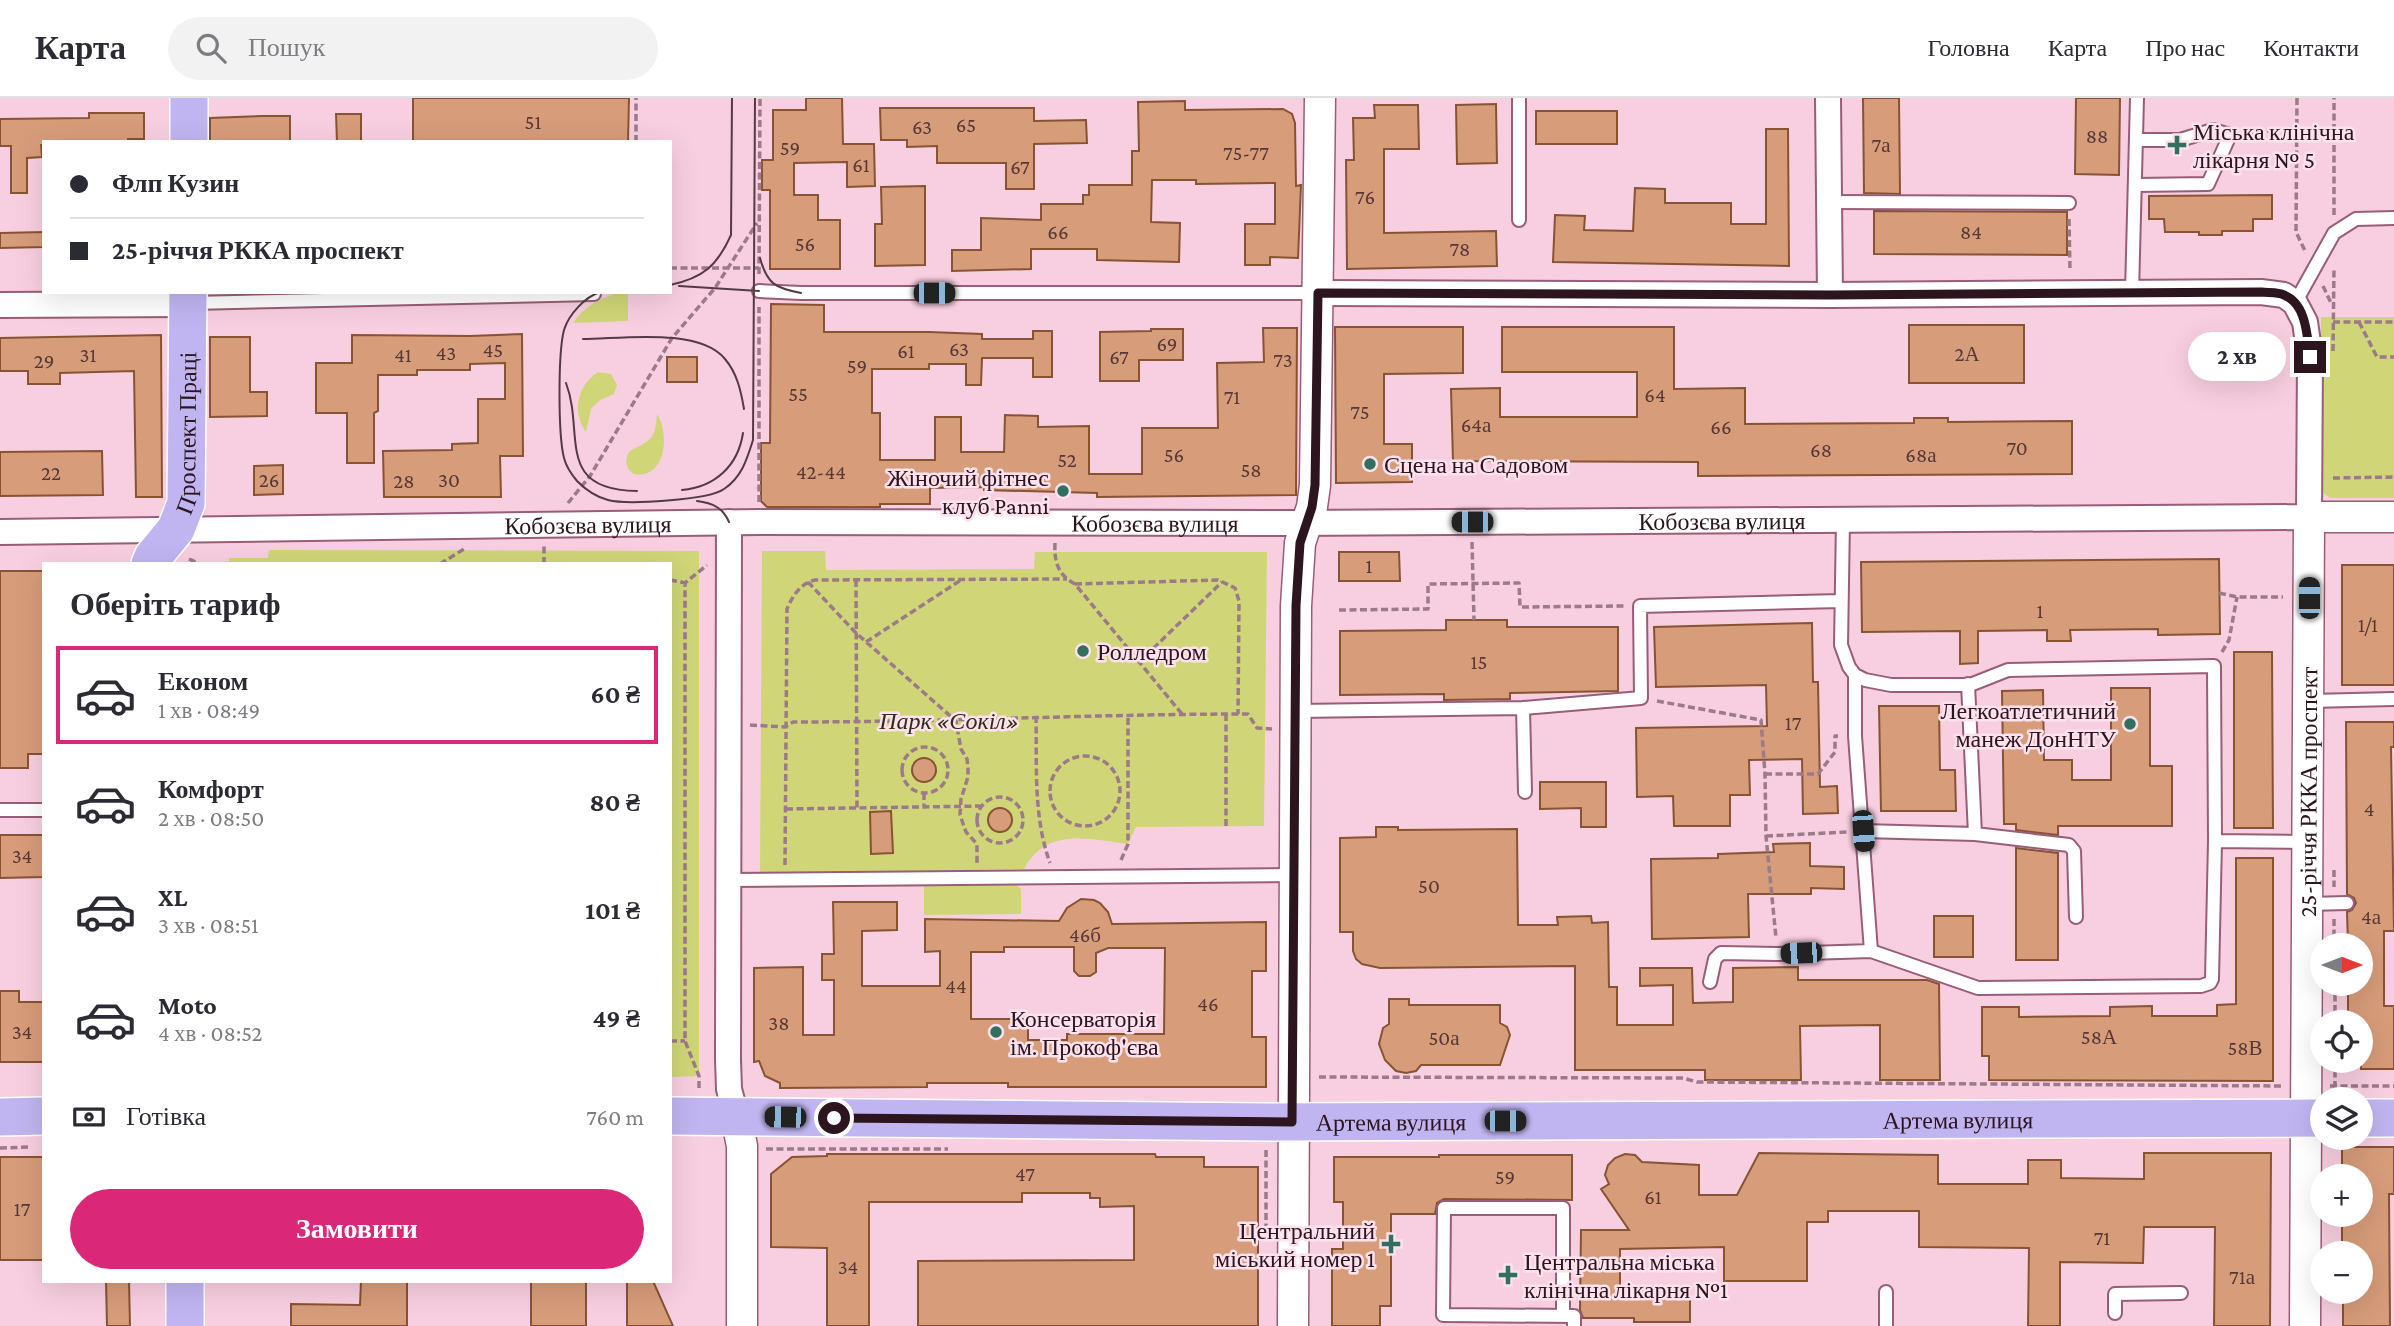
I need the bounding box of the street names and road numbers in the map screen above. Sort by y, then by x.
street label: Проспект Праці [170,351,201,518]
street label: Кобозєва вулиця [1638,506,1806,534]
street label: Кобозєва вулиця [1071,509,1239,536]
street label: Кобозєва вулиця [504,510,672,539]
street label: 25-річчя РККА проспект [2294,666,2322,917]
street label: Артема вулиця [1883,1106,2033,1133]
street label: Артема вулиця [1316,1108,1466,1135]

